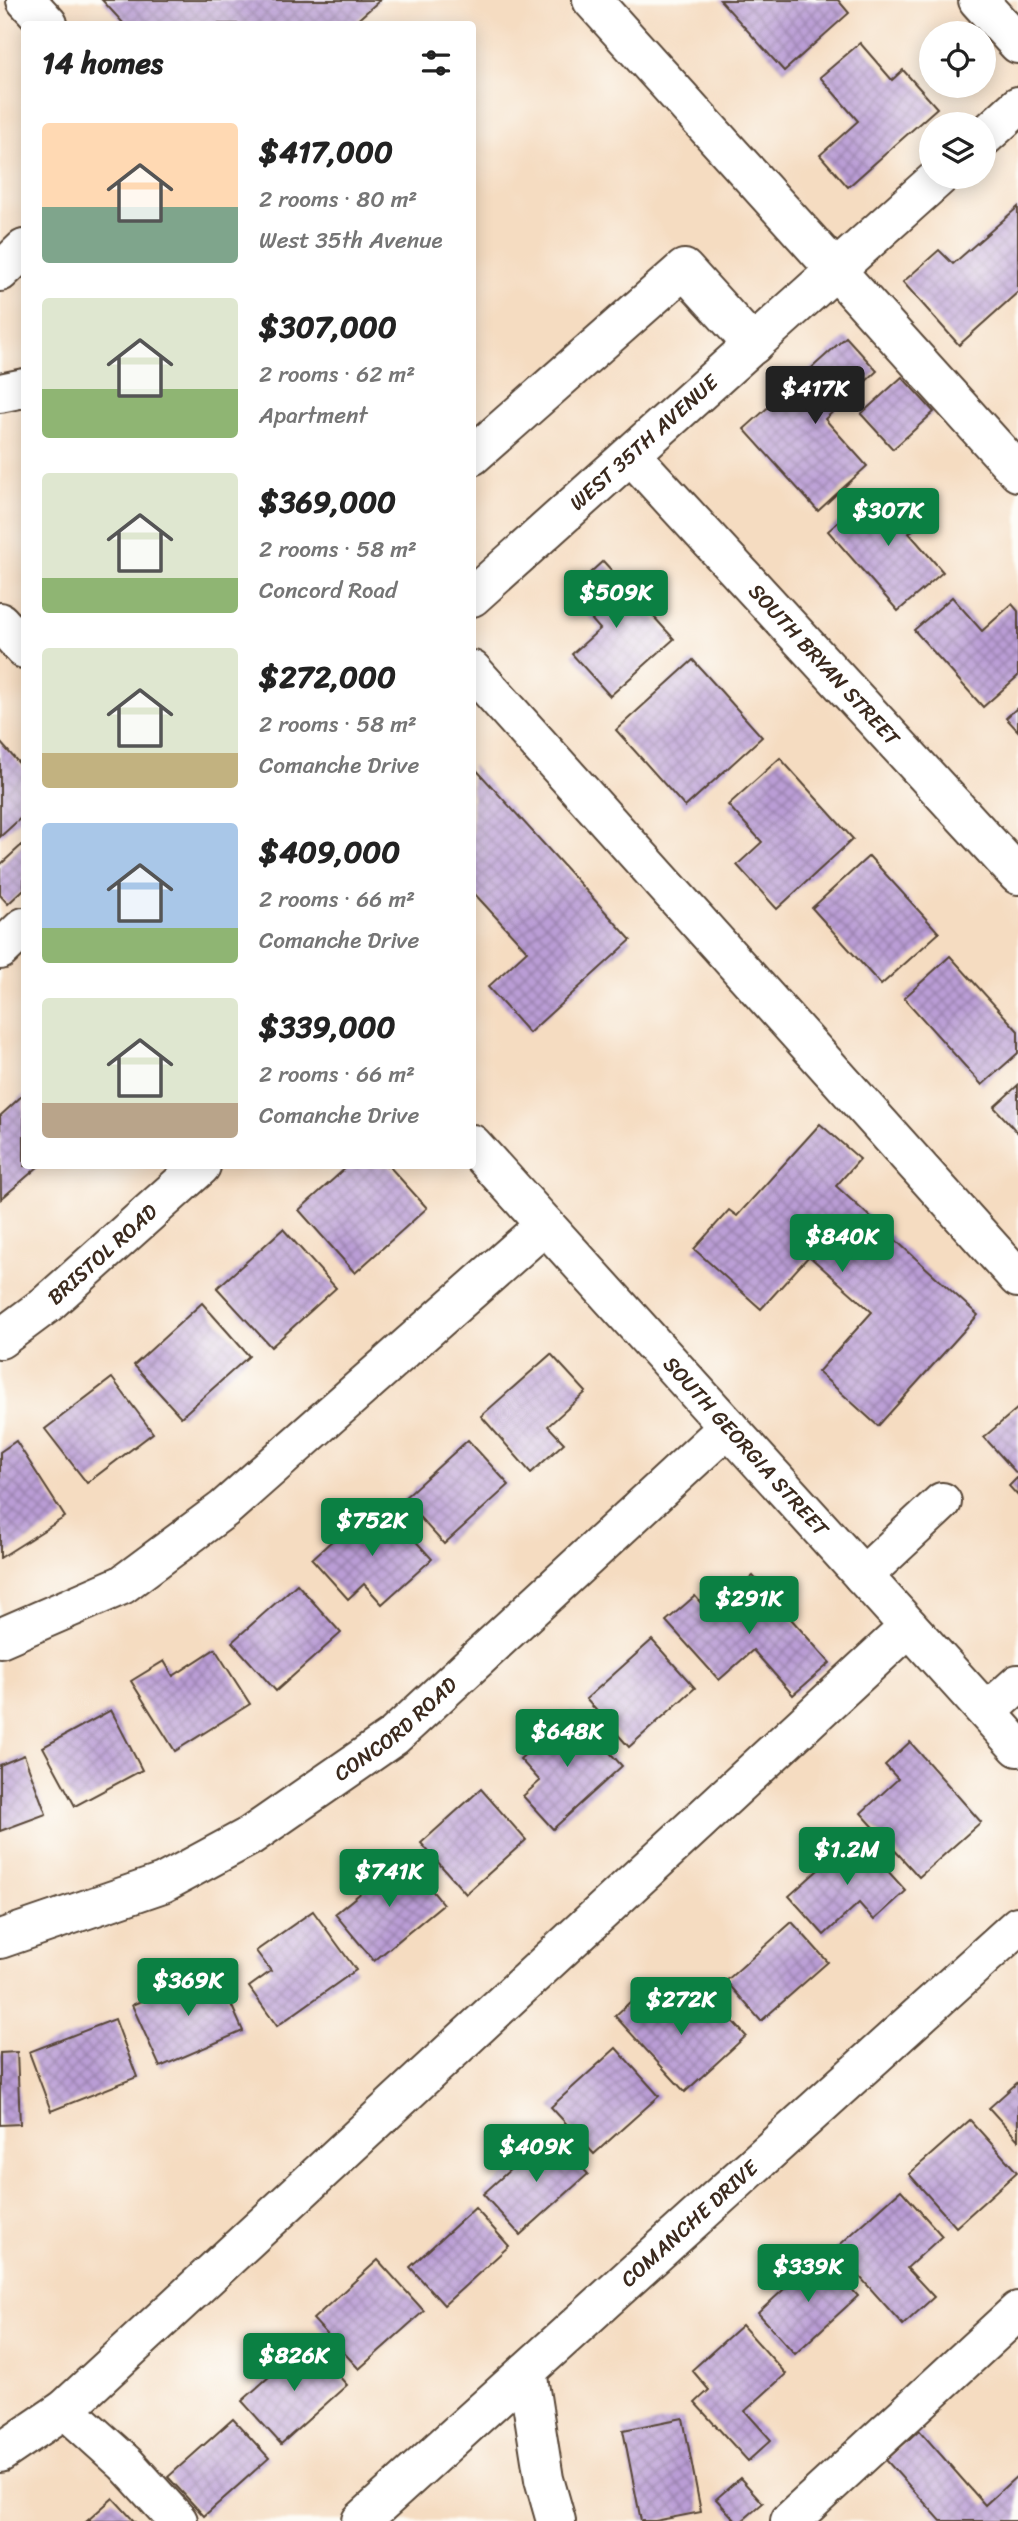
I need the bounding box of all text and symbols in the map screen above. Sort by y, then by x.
map controls [919,21,996,189]
button: locate [919,21,996,98]
text: 14 homes [42,36,163,90]
icon: filters [417,44,455,82]
button: layers [919,112,996,189]
text: $417,000 [259,125,393,179]
icon: home [98,151,182,235]
text: 2 rooms · 80 m² [259,179,417,220]
text: West 35th Avenue [259,220,443,261]
text: $307,000 [259,300,397,354]
icon: home [98,326,182,410]
text: 2 rooms · 62 m² [259,354,415,395]
street label: WEST 35TH AVENUE [560,364,728,520]
pin: $417K [766,366,864,426]
text: $417K [782,368,848,409]
text: Apartment [259,395,368,436]
text: $369,000 [259,475,396,529]
pin: $307K [839,489,937,548]
text: $307K [853,490,923,531]
icon: home [98,501,182,585]
text: 2 rooms · 58 m² [259,529,417,570]
text: Concord Road [259,570,397,611]
pin: $509K [567,570,665,630]
text: $509K [580,572,652,613]
street label: SOUTH BRYAN STREET [739,574,911,756]
text: $272,000 [259,650,396,704]
icon: home [98,676,182,760]
text: 2 rooms · 58 m² [259,704,417,745]
text: Comanche Drive [259,745,419,786]
text: $409,000 [259,825,400,879]
icon: home [98,851,182,935]
text: 2 rooms · 66 m² [259,879,415,920]
text: Comanche Drive [259,920,419,961]
text: $339,000 [259,1000,396,1054]
icon: home [98,1026,182,1110]
text: 2 rooms · 66 m² [259,1054,415,1095]
text: Comanche Drive [259,1095,419,1136]
street label: BRISTOL ROAD [38,1194,167,1315]
pin: $840K [793,1214,891,1274]
text: $840K [806,1216,878,1257]
street label: SOUTH GEORGIA STREET [653,1347,839,1547]
pin: $752K [323,1498,421,1558]
text: $752K [337,1500,407,1541]
pin: $291K [700,1576,798,1636]
text: $291K [716,1578,782,1619]
street label: CONCORD ROAD [326,1667,467,1792]
pin: $648K [518,1710,616,1769]
text: $648K [532,1711,602,1752]
pin: $1.2M [798,1828,896,1887]
text: $1.2M [815,1829,879,1870]
pin: $741K [340,1850,438,1909]
text: $741K [356,1851,422,1892]
pin: $369K [139,1958,237,2018]
text: $369K [153,1960,223,2001]
pin: $272K [632,1978,730,2037]
text: $272K [646,1979,716,2020]
pin: $409K [487,2124,585,2184]
text: $409K [500,2126,572,2167]
street label: COMANCHE DRIVE [611,2150,768,2297]
pin: $339K [759,2244,857,2304]
text: $339K [774,2246,842,2287]
pin: $826K [245,2334,343,2393]
text: $826K [259,2335,329,2376]

